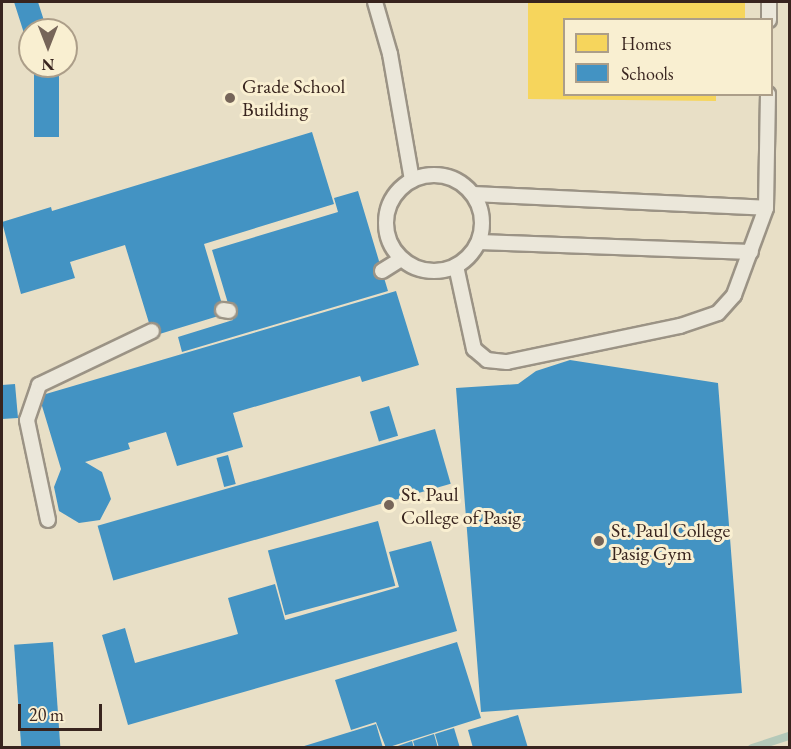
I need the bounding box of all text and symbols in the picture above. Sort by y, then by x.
north arrow [18,18,78,78]
legend [563,18,773,96]
text: Homes [621,32,671,55]
text: N [42,54,54,75]
text: Schools [621,62,674,85]
place label: Grade School Building [242,74,345,121]
marker: Grade School Building [223,91,237,105]
place label: St. Paul College of Pasig [401,482,521,529]
marker: St. Paul College of Pasig [382,498,396,512]
place label: St. Paul College Pasig Gym [611,518,730,565]
marker: St. Paul College Pasig Gym [592,534,606,548]
scale bar [21,692,105,730]
text: 20 m [29,703,64,726]

